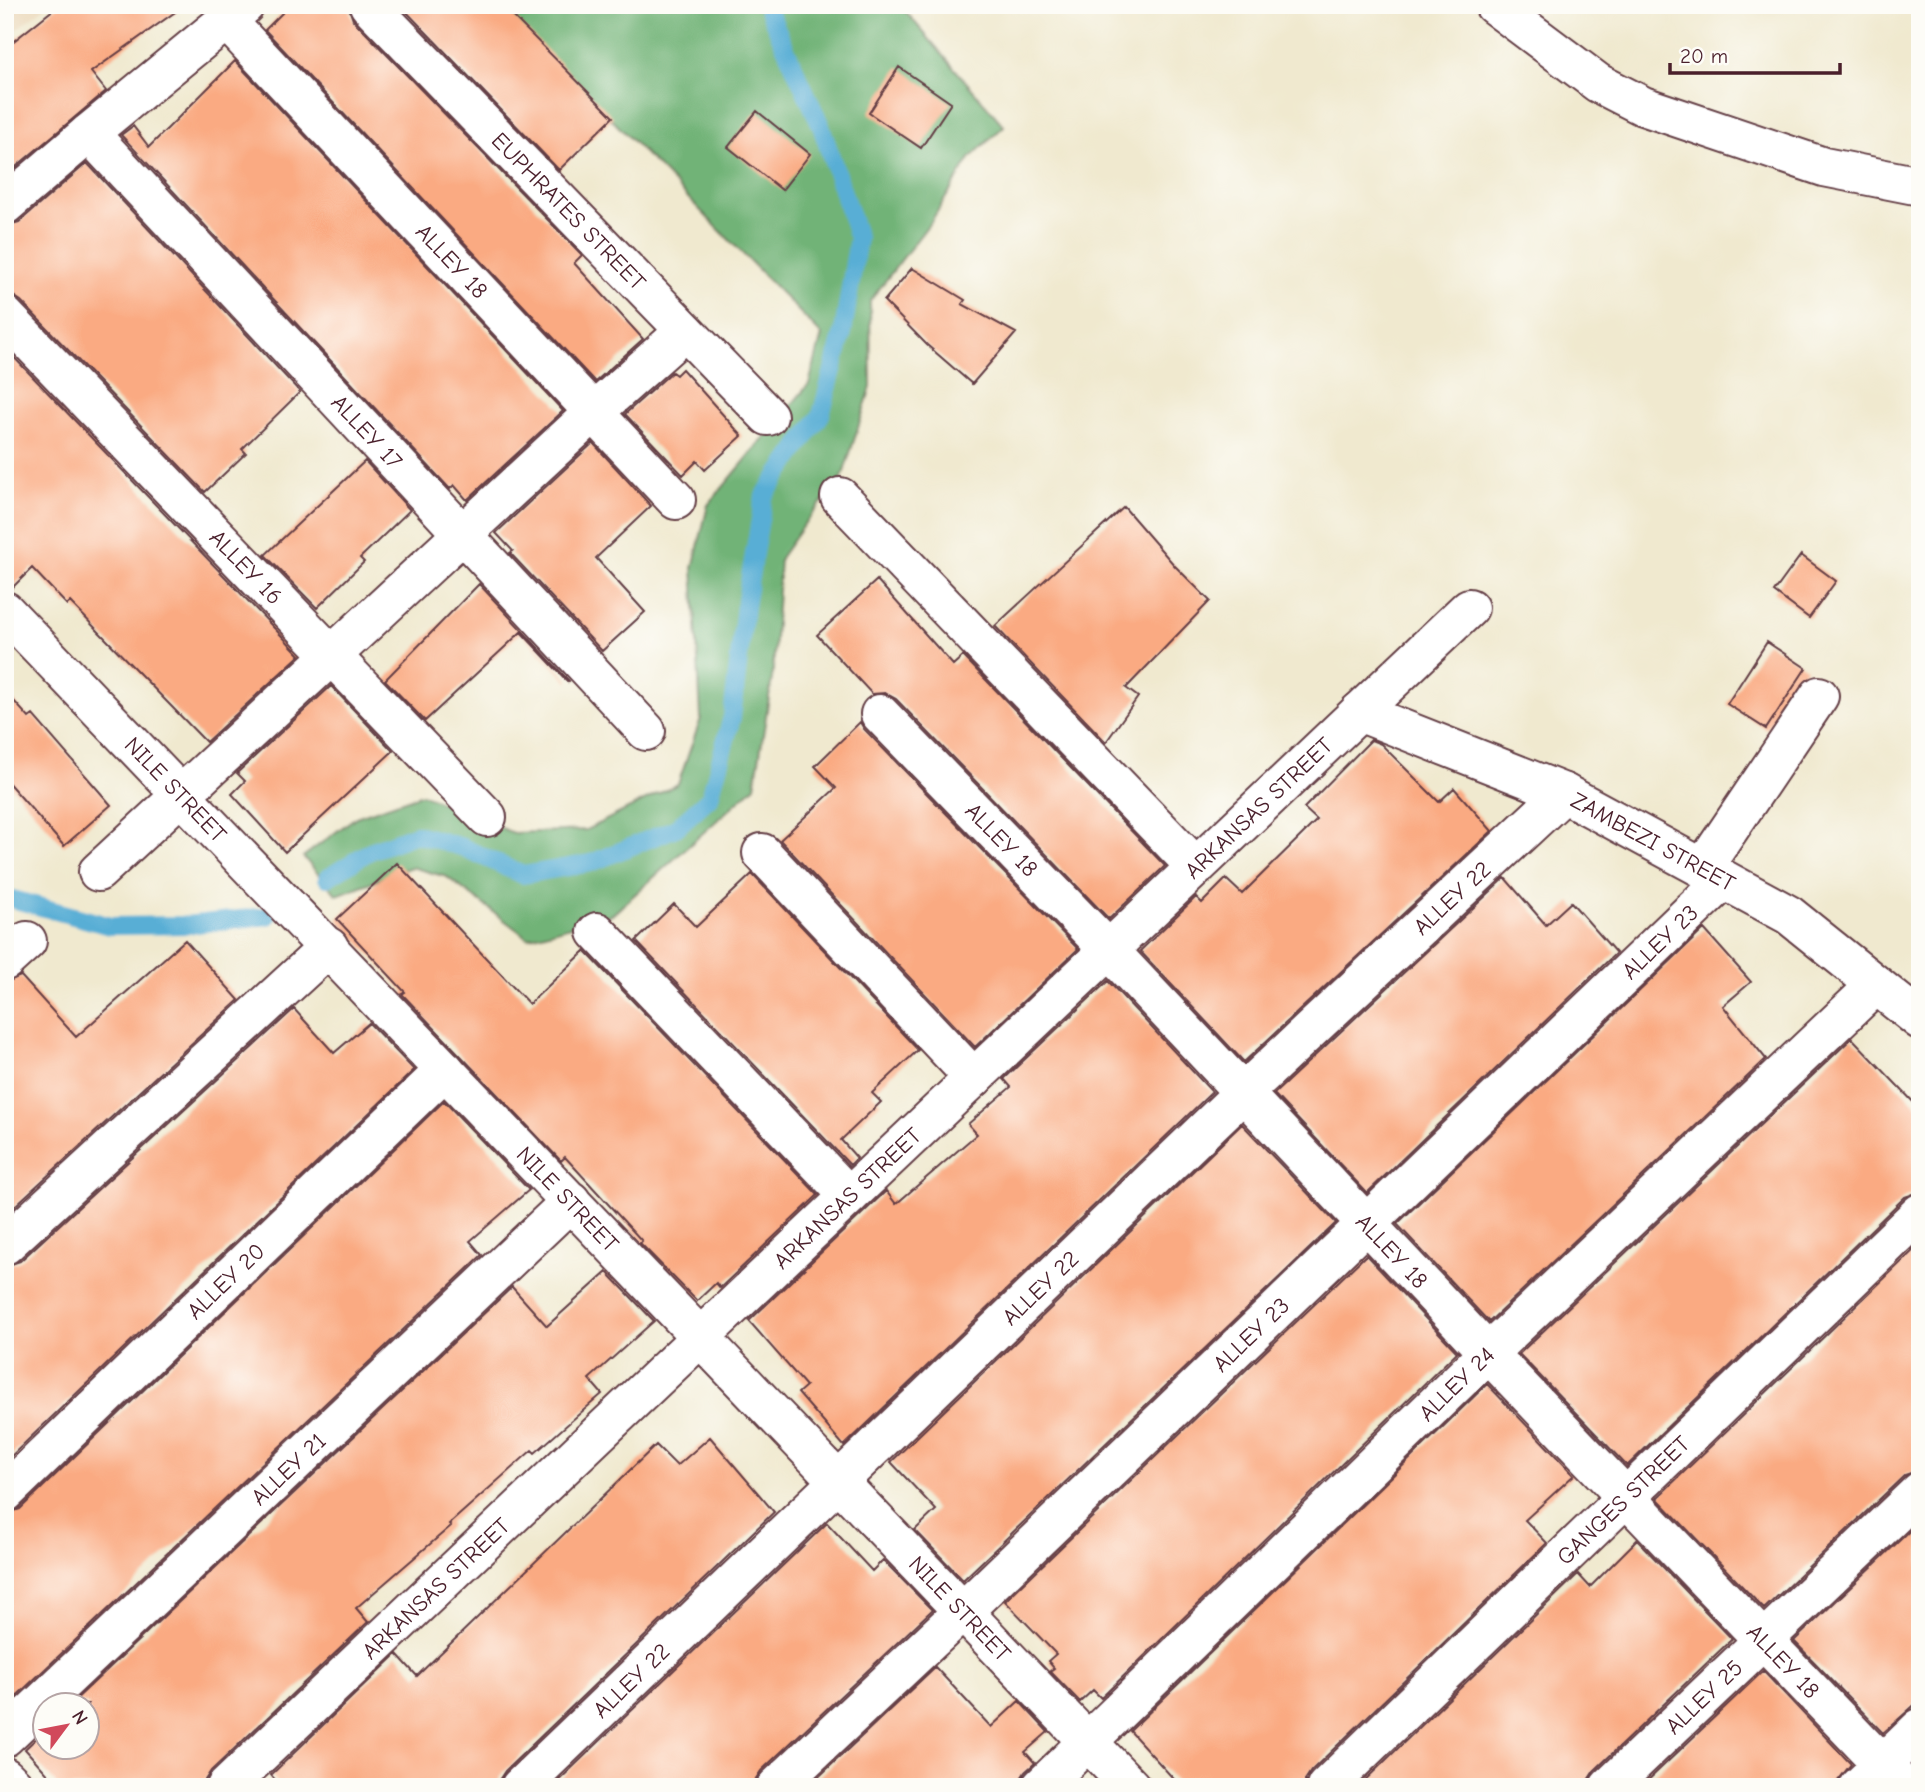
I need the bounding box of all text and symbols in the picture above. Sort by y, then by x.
scale bar [1670,32,1839,76]
text: 20 m [1680,44,1728,68]
street label: EUPHRATES STREET [486,127,651,296]
street label: ALLEY 18 [410,218,493,304]
street label: ALLEY 17 [326,389,408,475]
street label: ALLEY 16 [204,524,288,610]
street label: NILE STREET [119,732,232,848]
street label: ARKANSAS STREET [1179,732,1338,884]
street label: ZAMBEZI STREET [1566,786,1740,897]
street label: ALLEY 18 [960,797,1043,883]
street label: ALLEY 22 [1408,856,1496,941]
street label: ALLEY 23 [1616,899,1704,985]
street label: ARKANSAS STREET [768,1122,927,1275]
street label: NILE STREET [511,1141,624,1258]
street label: ALLEY 18 [1350,1208,1433,1294]
street label: ALLEY 20 [181,1238,270,1325]
street label: ALLEY 22 [997,1245,1084,1331]
street label: ALLEY 23 [1208,1292,1295,1378]
street label: ALLEY 24 [1413,1341,1500,1427]
street label: ALLEY 21 [246,1428,331,1511]
street label: GANGES STREET [1551,1430,1695,1571]
street label: ARKANSAS STREET [357,1512,515,1665]
street label: NILE STREET [903,1551,1016,1667]
street label: ALLEY 18 [1741,1619,1825,1704]
street label: ALLEY 22 [588,1638,675,1724]
street label: ALLEY 25 [1660,1654,1748,1740]
north arrow [32,1690,102,1760]
text: N [67,1706,92,1729]

